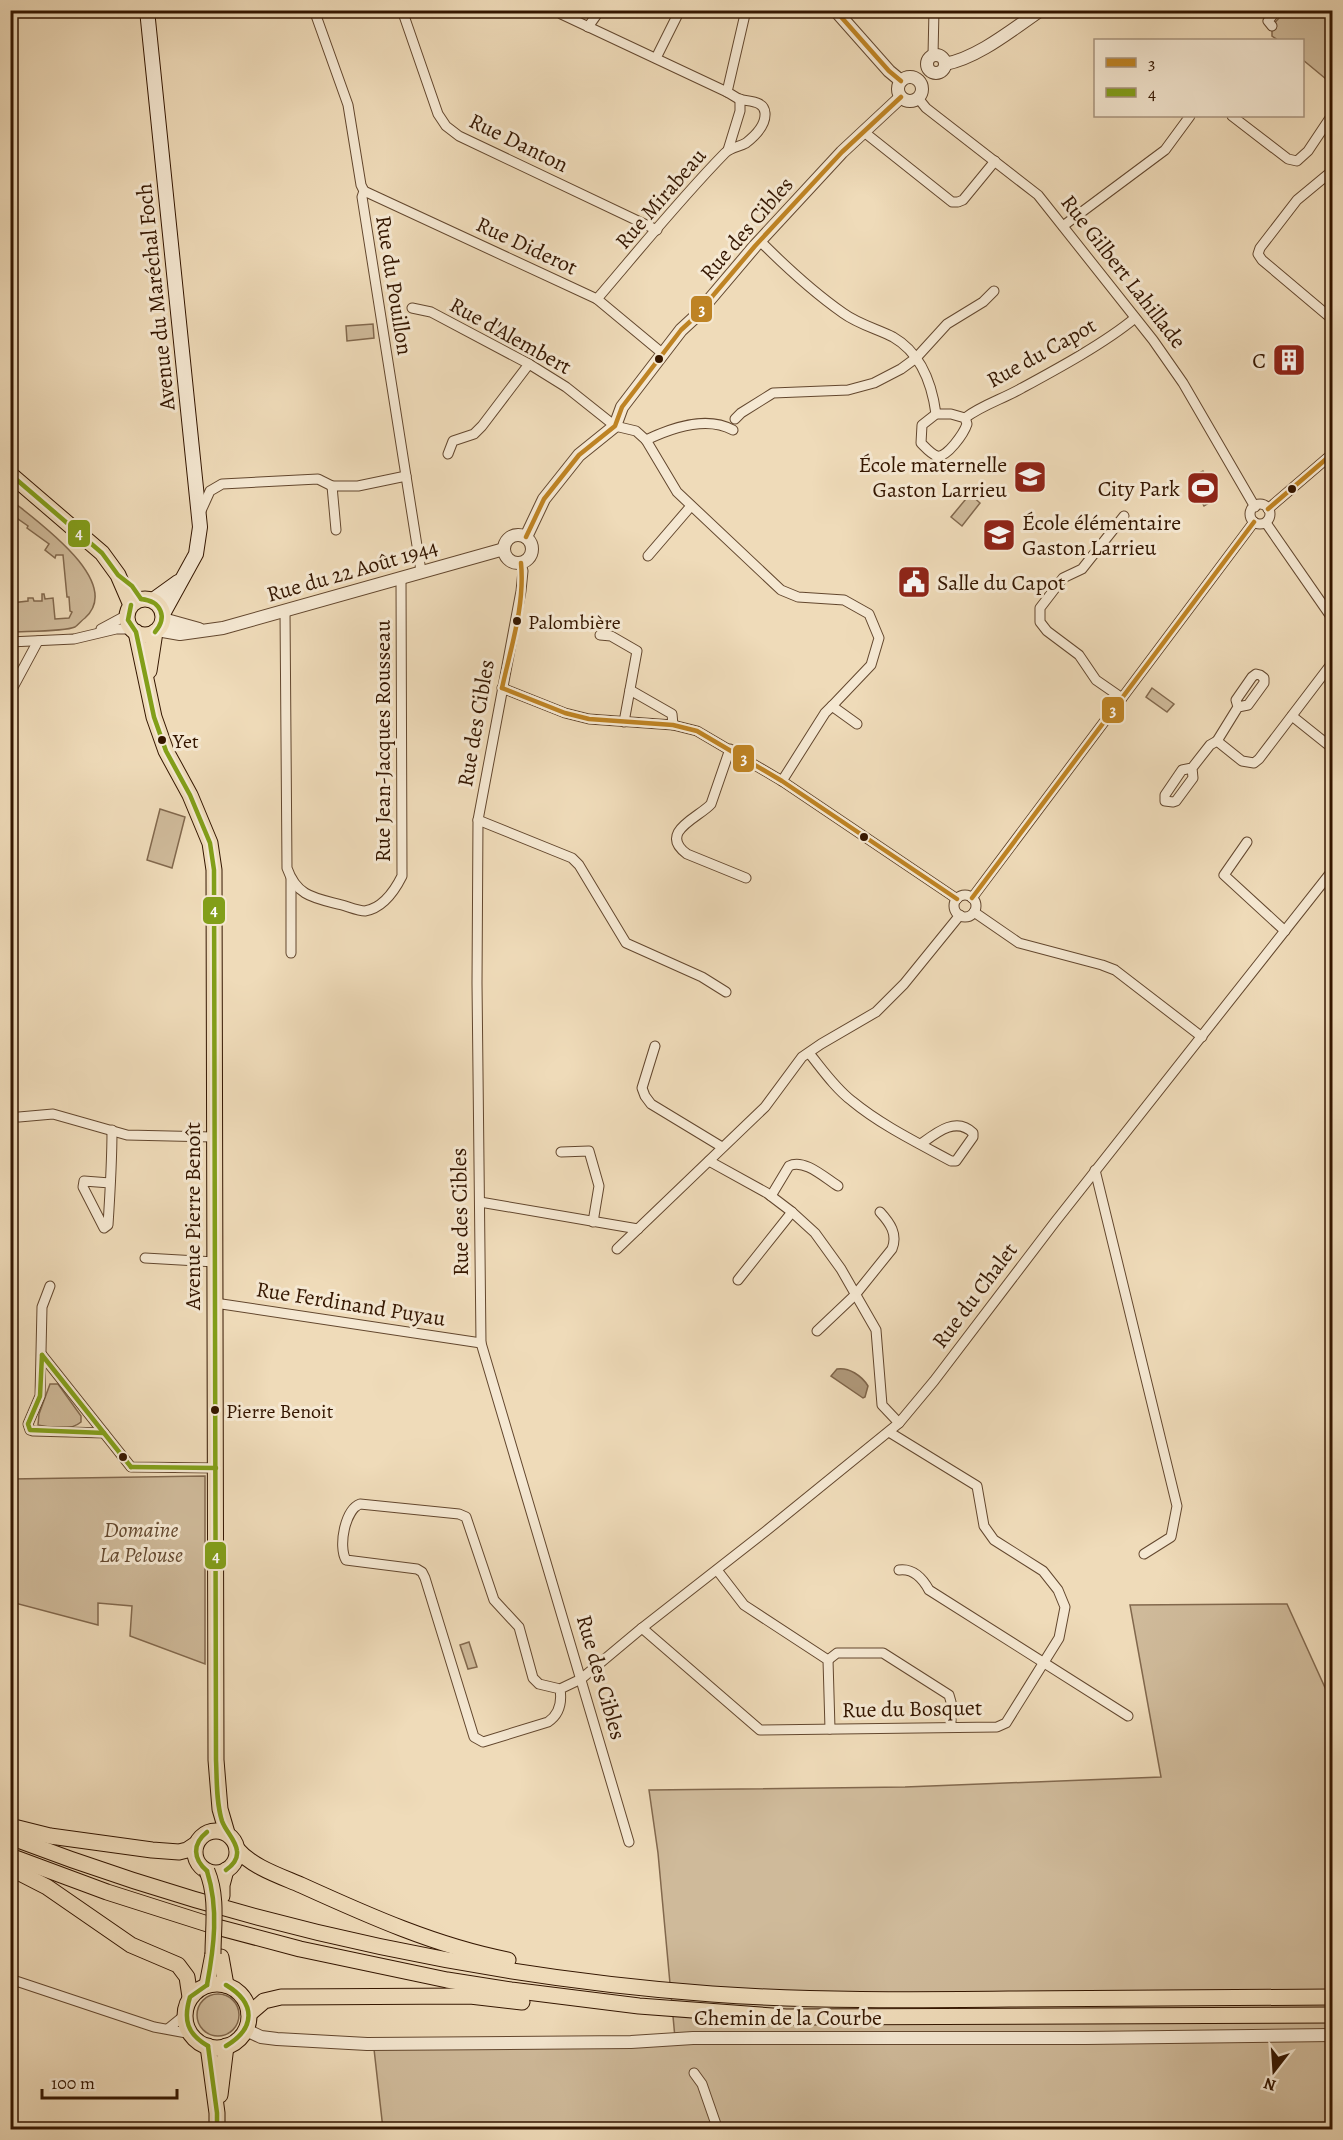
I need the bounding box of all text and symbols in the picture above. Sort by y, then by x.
legend [1094,39,1304,117]
text: 3 [1148,51,1156,75]
text: 4 [1148,81,1156,105]
street label: Rue Danton [464,106,573,180]
street label: Rue Mirabeau [608,142,713,256]
street label: Rue des Cibles [693,170,800,287]
street label: Avenue du Maréchal Foch [129,182,183,413]
street label: Rue Gilbert Lahillade [1054,188,1193,355]
street label: Rue Diderot [471,209,582,282]
street label: Rue du Pouillon [368,213,420,357]
street label: Rue d'Alembert [444,290,577,382]
line badge: 3 [690,295,713,323]
text: 3 [699,299,706,321]
street label: Rue du Capot [981,310,1102,395]
building icon: C [1271,342,1307,378]
place label: C [1252,346,1266,376]
unlabelled marker [653,353,665,365]
place label: École maternelle Gaston Larrieu [858,450,1007,505]
school or university icon: École maternelle Gaston Larrieu [1012,459,1048,495]
sports icon: City Park [1185,470,1221,506]
place label: City Park [1098,474,1180,504]
unlabelled marker [1286,483,1298,495]
place label: École élémentaire Gaston Larrieu [1022,508,1181,563]
school or university icon: École élémentaire Gaston Larrieu [981,517,1017,553]
line badge: 4 [67,519,91,548]
text: 4 [75,523,83,545]
street label: Rue du 22 Août 1944 [263,532,441,610]
public building icon: Salle du Capot [896,564,932,600]
place label: Salle du Capot [937,568,1065,598]
place label: Palombière [528,609,621,636]
marker: Palombière [511,615,523,627]
street label: Rue Jean-Jacques Rousseau [368,620,398,862]
street label: Rue des Cibles [450,657,502,789]
line badge: 3 [1101,696,1125,724]
text: 3 [1110,700,1117,722]
place label: Yet [172,728,199,755]
marker: Yet [156,734,168,746]
line badge: 3 [732,744,755,773]
text: 3 [741,748,748,770]
unlabelled marker [858,831,870,843]
line badge: 4 [202,896,226,925]
text: 4 [210,900,218,922]
street label: Avenue Pierre Benoît [178,1122,208,1311]
street label: Rue des Cibles [444,1147,476,1277]
street label: Rue du Chalet [925,1237,1024,1355]
street label: Rue Ferdinand Puyau [254,1274,448,1334]
place label: Pierre Benoit [226,1398,334,1425]
marker: Pierre Benoit [209,1404,221,1416]
unlabelled marker [117,1451,129,1463]
park label: Domaine La Pelouse [99,1515,183,1570]
line badge: 4 [204,1541,227,1570]
text: 4 [212,1546,220,1568]
street label: Rue des Cibles [569,1611,633,1743]
street label: Rue du Bosquet [842,1693,982,1725]
street label: Chemin de la Courbe [694,2003,882,2033]
north arrow [1244,2041,1304,2101]
scale bar [42,2062,177,2100]
text: 100 m [51,2071,95,2095]
text: N [1261,2072,1279,2097]

